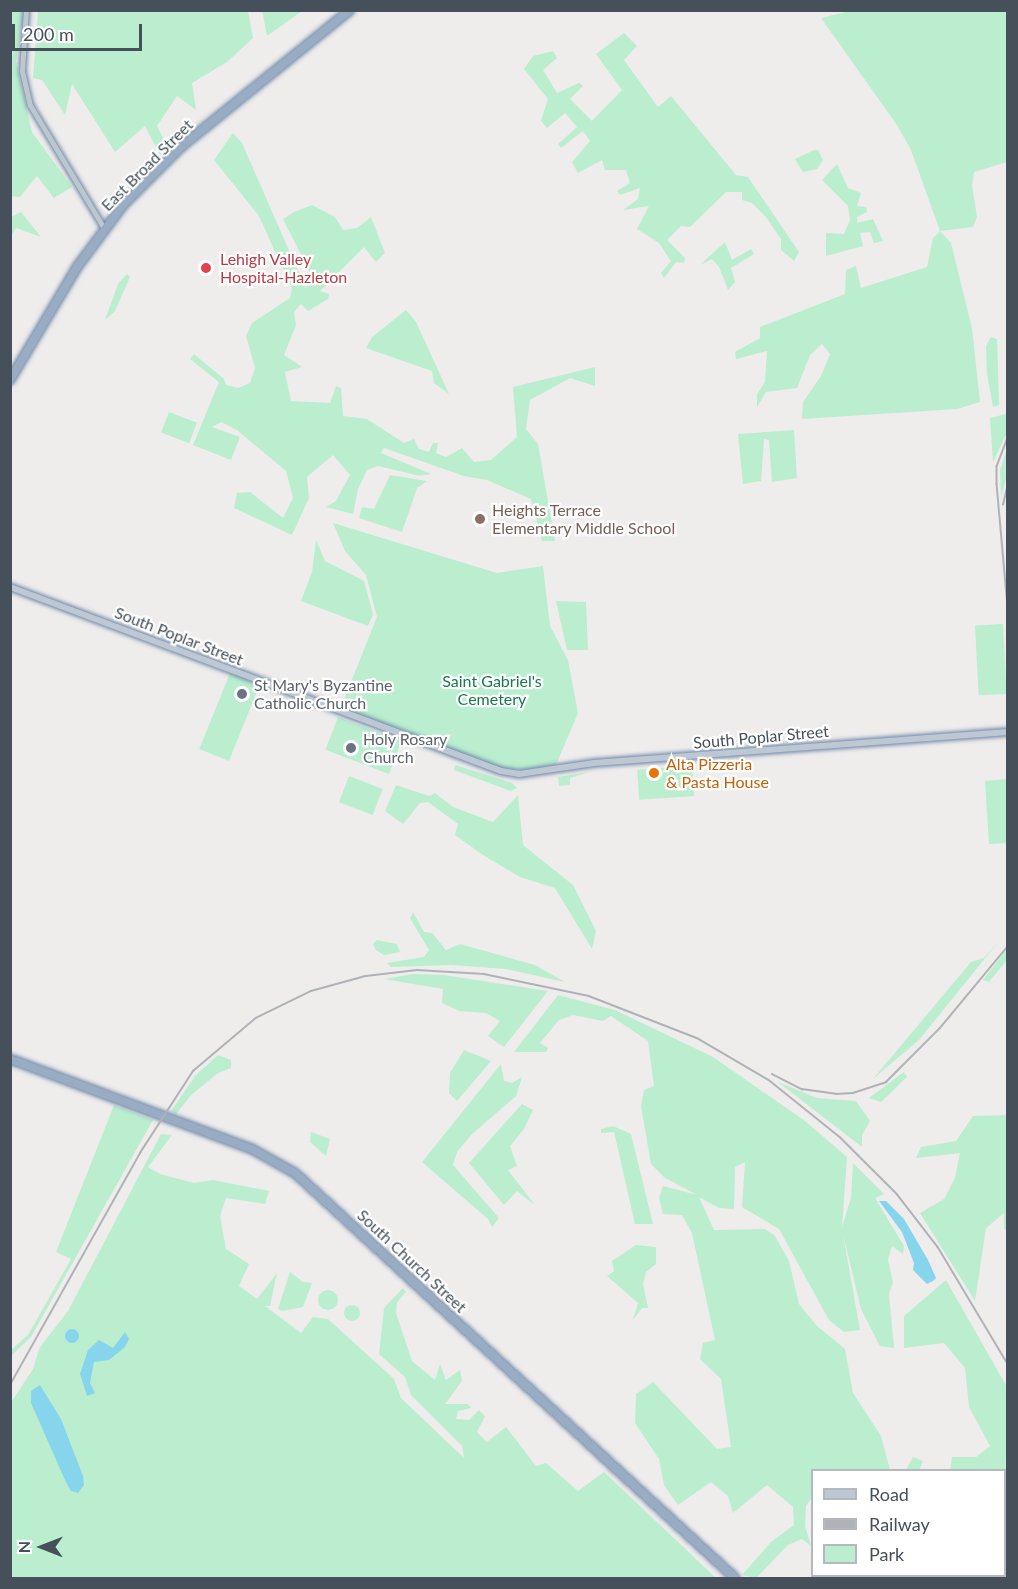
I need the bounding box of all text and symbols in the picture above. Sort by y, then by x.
scale bar [15,12,146,50]
text: 200 m [23,23,74,45]
street label: East Broad Street [97,115,197,215]
place label: Lehigh Valley Hospital-Hazleton [220,249,347,287]
marker: Lehigh Valley Hospital-Hazleton [197,259,215,277]
place label: Heights Terrace Elementary Middle School [492,500,676,538]
marker: Heights Terrace Elementary Middle School [473,512,487,526]
street label: South Poplar Street [112,603,246,669]
park label: Saint Gabriel's Cemetery [442,671,542,709]
place label: St Mary's Byzantine Catholic Church [254,675,393,713]
marker: St Mary's Byzantine Catholic Church [235,687,249,701]
street label: South Poplar Street [692,721,830,753]
place label: Holy Rosary Church [363,729,448,767]
marker: Holy Rosary Church [344,741,358,755]
place label: Alta Pizzeria & Pasta House [666,754,769,792]
marker: Alta Pizzeria & Pasta House [647,766,661,780]
street label: South Church Street [353,1205,471,1317]
legend [811,1469,1006,1577]
text: Road [869,1483,909,1505]
text: Railway [869,1513,930,1535]
north arrow [12,1517,72,1577]
text: N [14,1541,33,1553]
text: Park [869,1543,904,1565]

